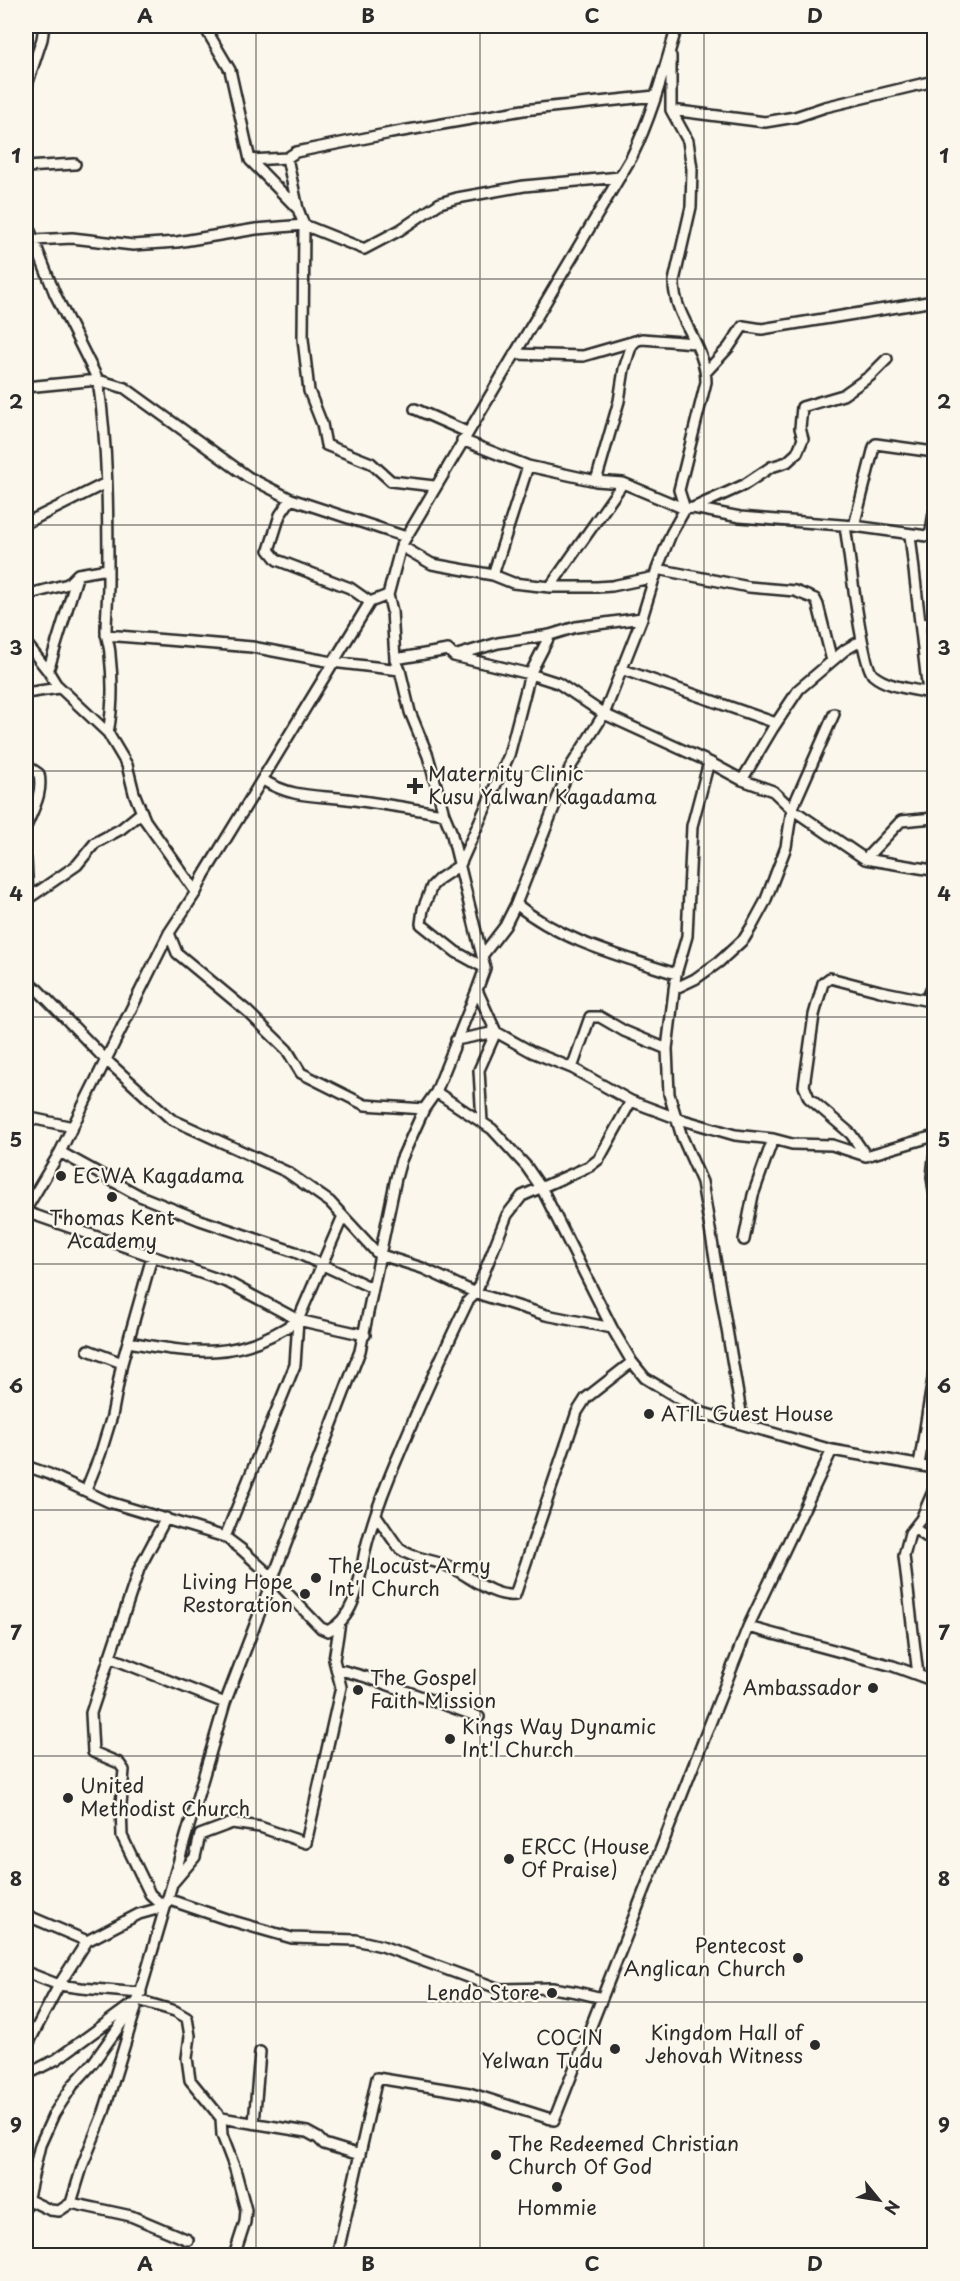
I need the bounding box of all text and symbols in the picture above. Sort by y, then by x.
text: A [137,0,153,30]
text: B [361,0,375,30]
text: C [584,0,600,30]
text: D [807,0,823,30]
text: 1 [11,140,21,170]
text: 1 [939,140,949,170]
text: 2 [9,386,23,416]
text: 2 [937,386,951,416]
text: 3 [9,632,23,662]
text: 3 [937,632,951,662]
place label: Maternity Clinic Kusu Yalwan Kagadama [428,758,657,811]
marker: Maternity Clinic Kusu Yalwan Kagadama [406,777,424,795]
text: 4 [9,878,23,908]
text: 4 [937,878,951,908]
text: 5 [10,1124,22,1154]
text: 5 [938,1124,950,1154]
place label: ECWA Kagadama [73,1160,244,1190]
marker: ECWA Kagadama [54,1169,68,1183]
marker: Thomas Kent Academy [105,1190,119,1204]
place label: Thomas Kent Academy [49,1202,175,1255]
text: 6 [9,1370,23,1400]
text: 6 [937,1370,951,1400]
place label: ATIL Guest House [661,1398,834,1428]
marker: ATIL Guest House [642,1407,656,1421]
place label: The Locust Army Int'l Church [328,1550,491,1603]
place label: Living Hope Restoration [182,1566,293,1619]
marker: The Locust Army Int'l Church [309,1571,323,1585]
marker: Living Hope Restoration [298,1587,312,1601]
text: 7 [10,1617,22,1647]
text: 7 [938,1617,950,1647]
place label: The Gospel Faith Mission [370,1662,496,1715]
place label: Ambassador [743,1672,862,1702]
marker: Ambassador [866,1681,880,1695]
marker: The Gospel Faith Mission [351,1683,365,1697]
place label: Kings Way Dynamic Int'l Church [462,1711,656,1764]
marker: Kings Way Dynamic Int'l Church [443,1732,457,1746]
place label: United Methodist Church [80,1770,250,1823]
marker: United Methodist Church [61,1791,75,1805]
place label: ERCC (House Of Praise) [521,1831,650,1884]
marker: ERCC (House Of Praise) [502,1852,516,1866]
text: 8 [10,1863,22,1893]
text: 8 [938,1863,950,1893]
place label: Pentecost Anglican Church [623,1930,786,1983]
marker: Pentecost Anglican Church [791,1951,805,1965]
place label: Lendo Store [427,1977,540,2007]
marker: Lendo Store [545,1986,559,2000]
place label: Kingdom Hall of Jehovah Witness [645,2017,805,2070]
place label: COCIN Yelwan Tudu [482,2022,603,2075]
marker: Kingdom Hall of Jehovah Witness [808,2038,822,2052]
marker: COCIN Yelwan Tudu [608,2042,622,2056]
text: 9 [10,2109,22,2139]
text: 9 [938,2109,950,2139]
place label: The Redeemed Christian Church Of God [508,2128,739,2181]
marker: The Redeemed Christian Church Of God [489,2148,503,2162]
north arrow [849,2170,909,2230]
marker: Hommie [550,2180,564,2194]
place label: Hommie [517,2192,597,2222]
text: N [879,2197,906,2219]
text: A [137,2248,153,2278]
text: B [361,2248,375,2278]
text: C [584,2248,600,2278]
text: D [807,2248,823,2278]

